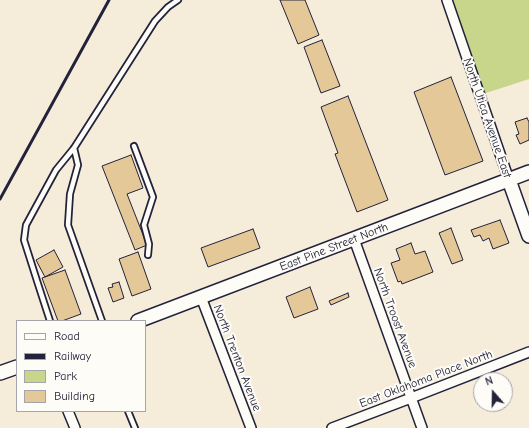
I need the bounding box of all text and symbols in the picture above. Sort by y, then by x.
street label: North Utica Avenue East [460,56,514,180]
street label: East Pine Street North [278,220,390,274]
street label: North Troost Avenue [370,266,420,370]
street label: North Trenton Avenue [210,303,264,413]
legend [16,320,146,412]
text: Road [54,329,80,343]
street label: East Oklahoma Place North [357,347,495,411]
text: Railway [54,349,91,363]
text: Park [54,369,77,383]
north arrow [473,372,513,412]
text: Building [54,389,95,403]

